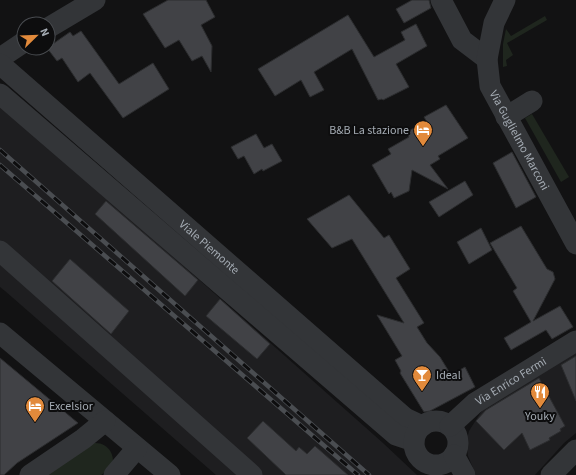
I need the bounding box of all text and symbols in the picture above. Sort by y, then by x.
north arrow [16,16,56,56]
text: N [36,26,53,39]
street label: Via Guglielmo Marconi [485,87,553,194]
hotel icon: B&B La stazione [412,119,434,147]
place label: B&B La stazione [329,122,409,139]
street label: Viale Piemonte [175,216,243,279]
street label: Via Enrico Fermi [472,353,550,410]
bar icon: Ideal [411,364,433,392]
place label: Ideal [436,367,461,384]
restaurant icon: Youky [529,381,551,409]
hotel icon: Excelsior [24,395,46,423]
place label: Excelsior [49,398,94,415]
place label: Youky [524,408,555,425]

